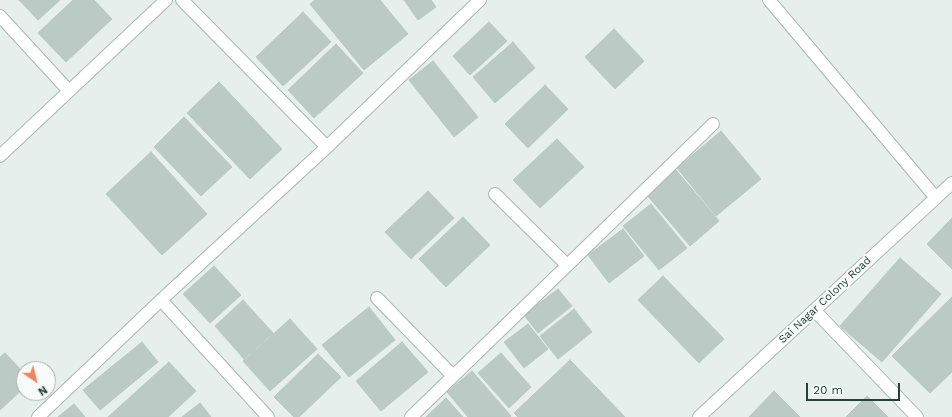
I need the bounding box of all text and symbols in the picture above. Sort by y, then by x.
street label: Sai Nagar Colony Road [776,254,874,346]
north arrow [16,361,56,401]
scale bar [808,375,902,401]
text: N [36,383,50,398]
text: 20 m [813,383,843,397]

